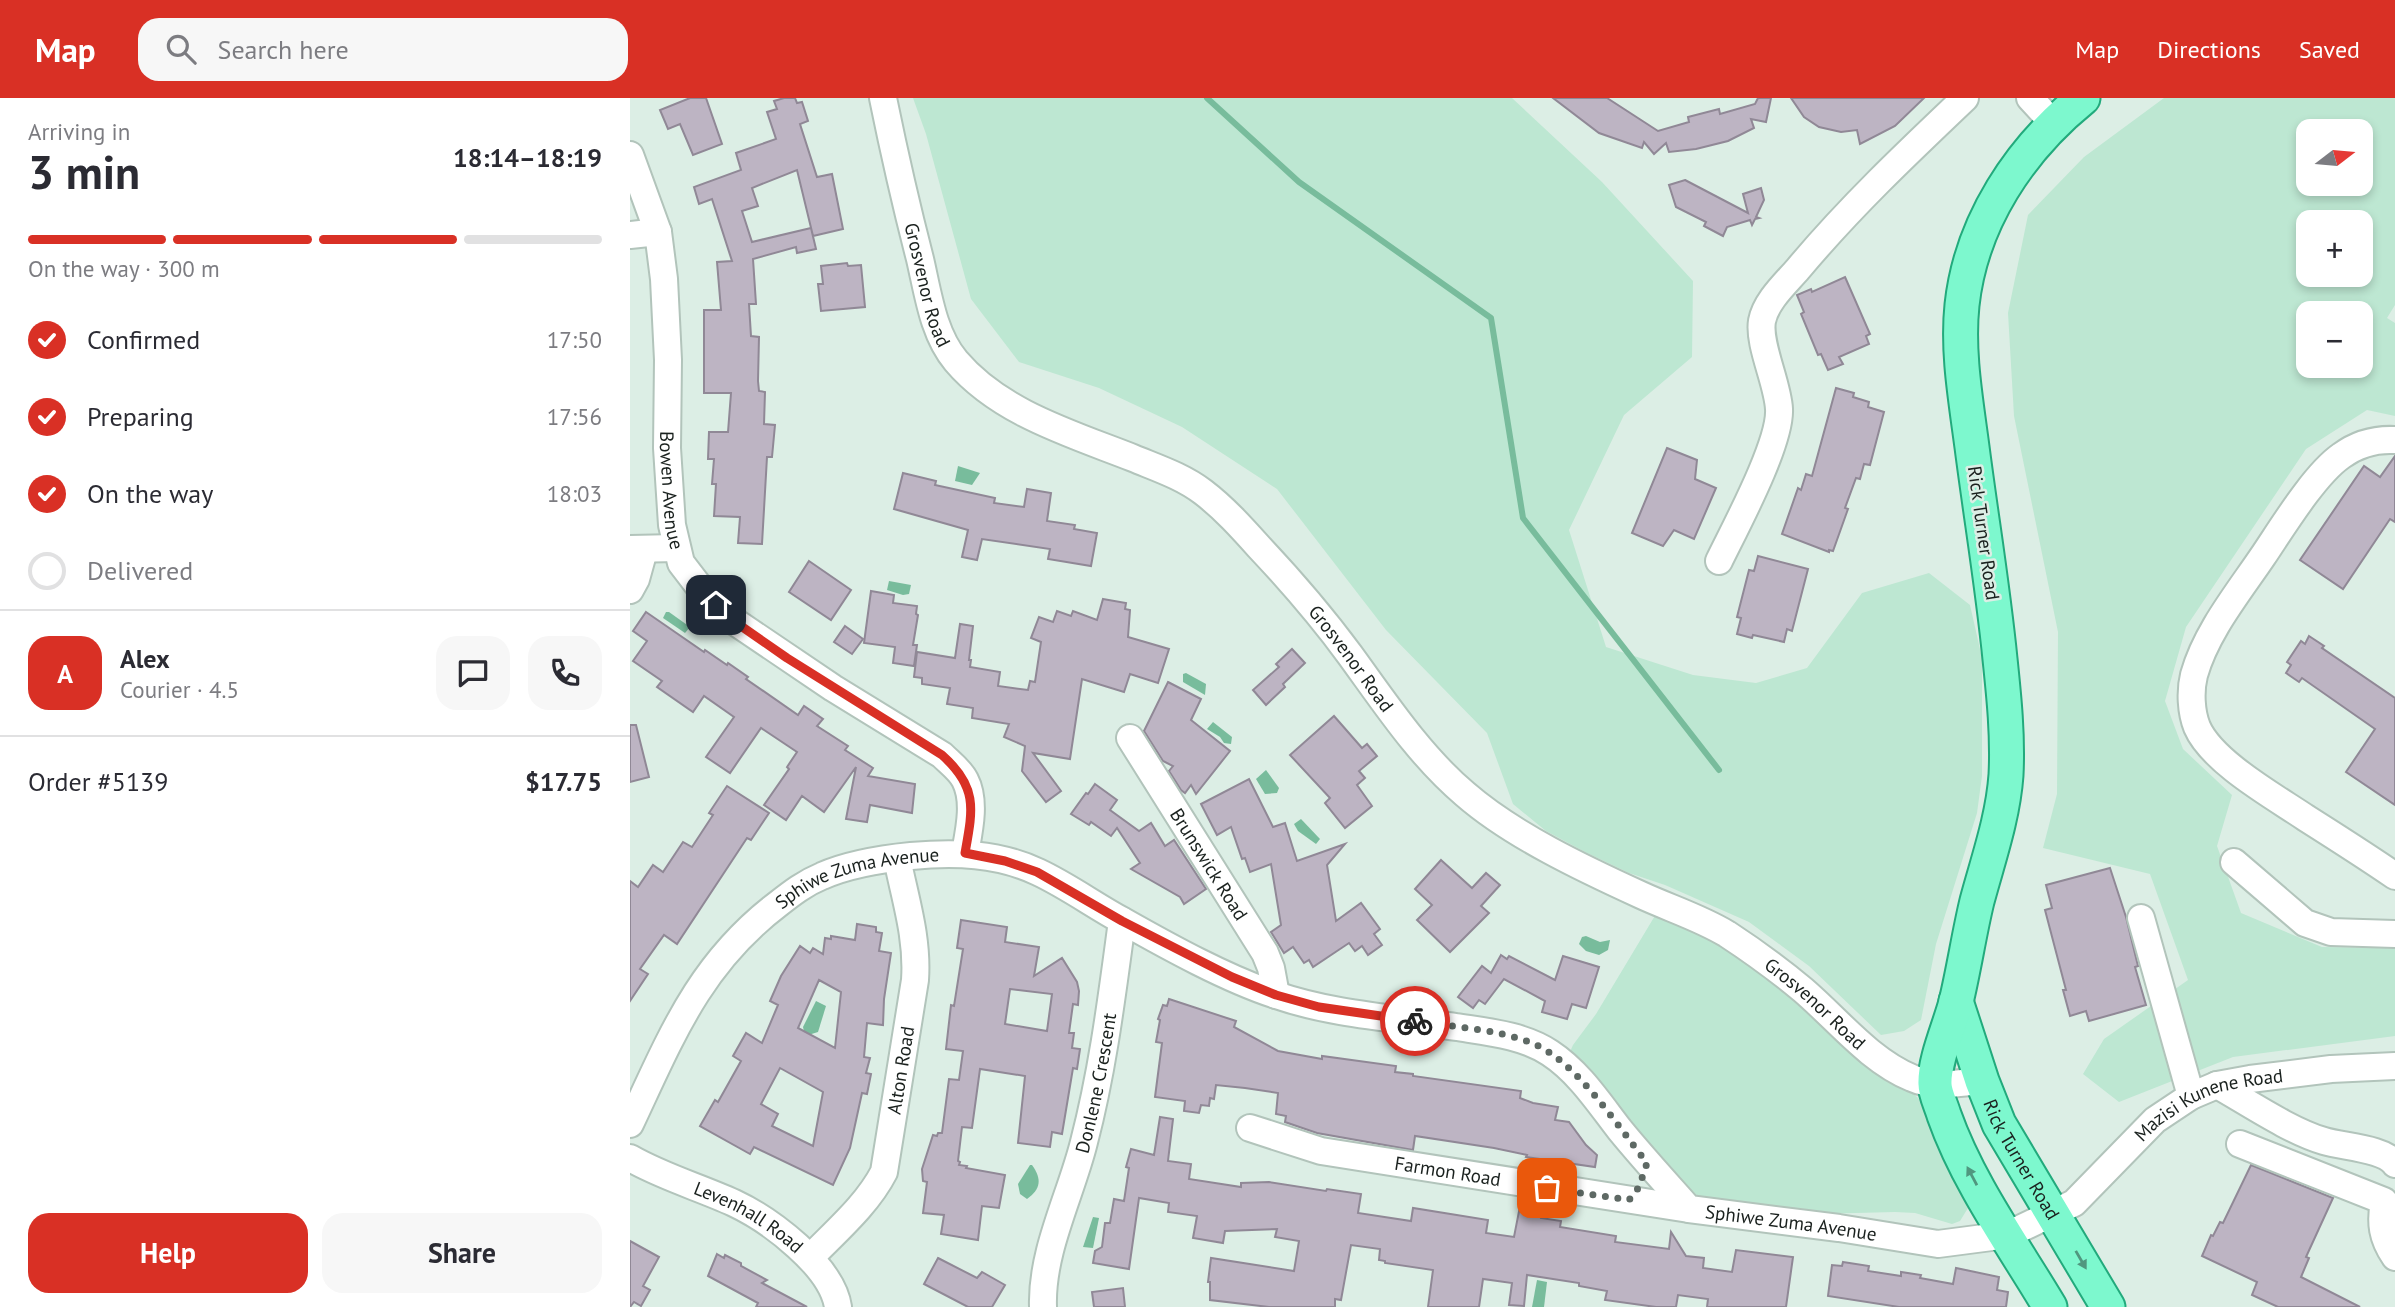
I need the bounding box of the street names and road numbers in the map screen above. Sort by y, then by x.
street label: Grosvenor Road [899,220,956,351]
street label: Bowen Avenue [655,431,689,552]
street label: Rick Turner Road [1963,464,2005,602]
street label: Grosvenor Road [1304,600,1399,717]
street label: Brunswick Road [1165,804,1253,925]
street label: Sphiwe Zuma Avenue [770,842,940,914]
street label: Grosvenor Road [1760,952,1871,1055]
street label: Donlene Crescent [1070,1011,1121,1156]
street label: Alton Road [882,1024,919,1116]
street label: Mazisi Kunene Road [2129,1063,2284,1146]
street label: Rick Turner Road [1978,1095,2065,1224]
street label: Farmon Road [1393,1151,1503,1191]
street label: Levenhall Road [691,1176,809,1258]
street label: Sphiwe Zuma Avenue [1704,1199,1879,1246]

